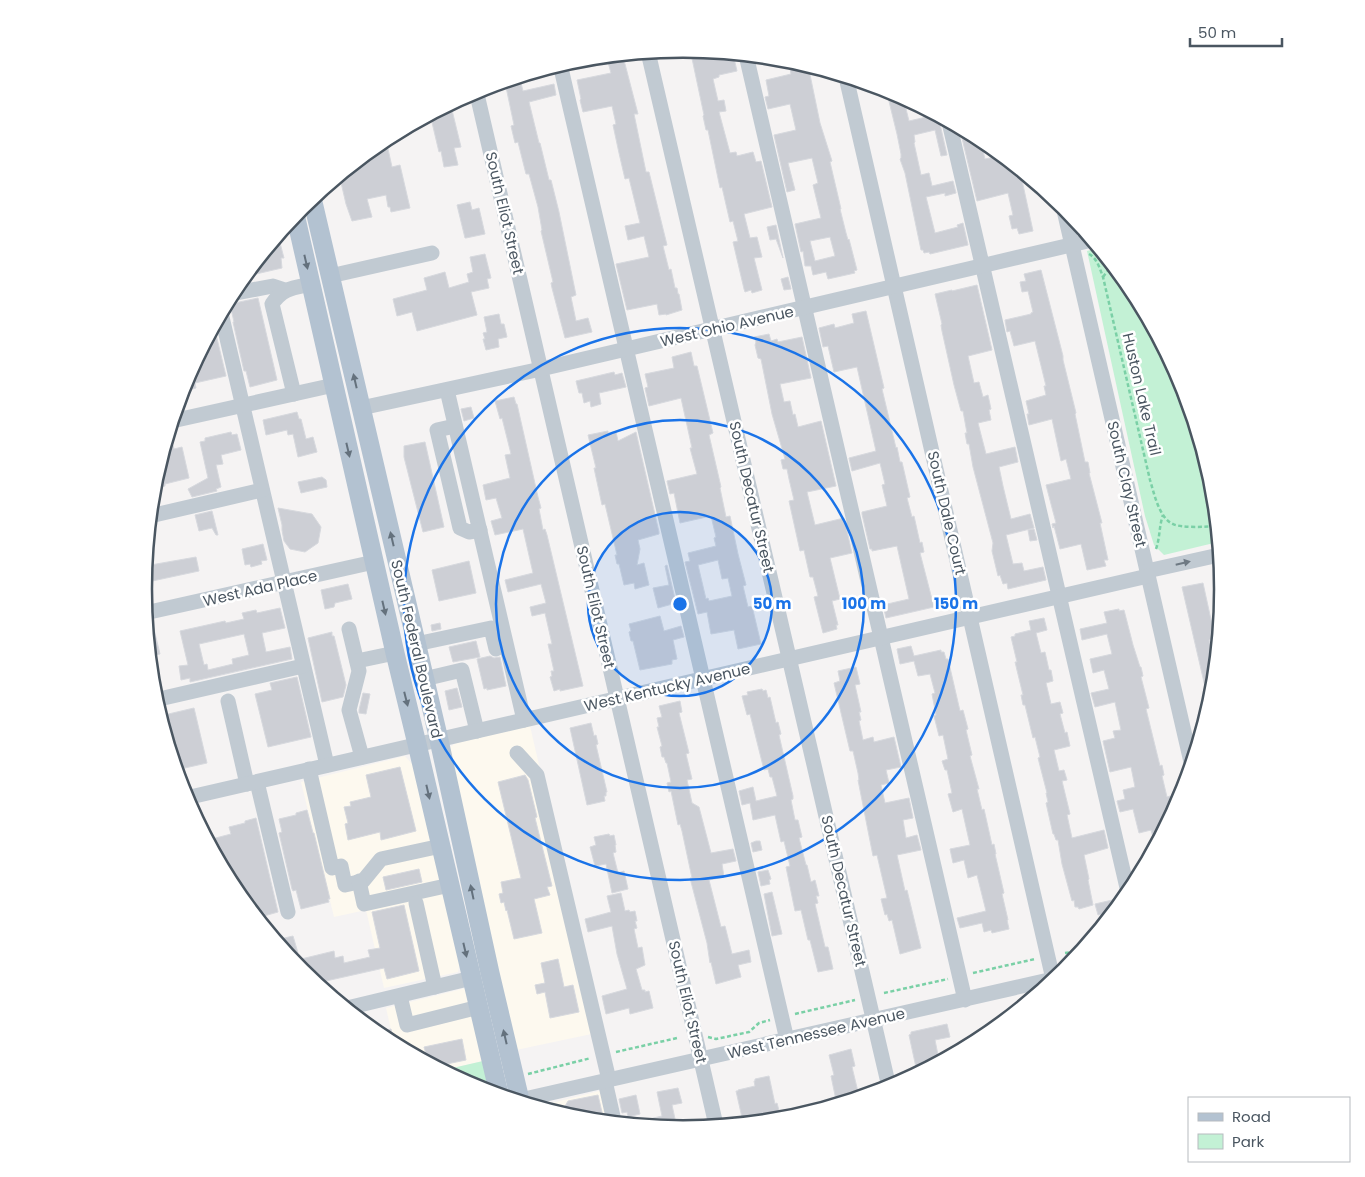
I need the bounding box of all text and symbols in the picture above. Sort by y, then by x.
scale bar [1190,15,1282,47]
text: 50 m [1198,22,1236,43]
street label: South Eliot Street [481,150,529,276]
one-way arrow [302,254,310,269]
street label: West Ohio Avenue [658,300,796,352]
street label: Huston Lake Trail [1118,331,1166,457]
one-way arrow [351,373,359,388]
street label: South Decatur Street [724,419,780,575]
street label: South Clay Street [1102,419,1152,549]
one-way arrow [344,442,352,457]
street label: South Dale Court [923,449,971,577]
one-way arrow [388,531,396,546]
street label: South Eliot Street [572,544,620,670]
street label: South Federal Boulevard [386,558,448,740]
one-way arrow [1176,559,1191,567]
street label: West Ada Place [201,565,319,611]
text: 50 m [753,593,791,614]
text: 100 m [842,593,886,614]
text: 150 m [934,593,978,614]
centre of rings [671,595,689,613]
one-way arrow [380,601,388,616]
street label: West Kentucky Avenue [582,658,752,716]
one-way arrow [402,691,410,706]
one-way arrow [424,784,432,799]
street label: South Decatur Street [816,813,872,969]
one-way arrow [468,884,476,899]
street label: South Eliot Street [664,939,712,1065]
one-way arrow [461,943,469,958]
street label: West Tennessee Avenue [725,1002,907,1064]
one-way arrow [501,1030,509,1045]
legend [1188,1097,1350,1162]
text: Road [1232,1106,1271,1127]
text: Park [1232,1131,1264,1152]

